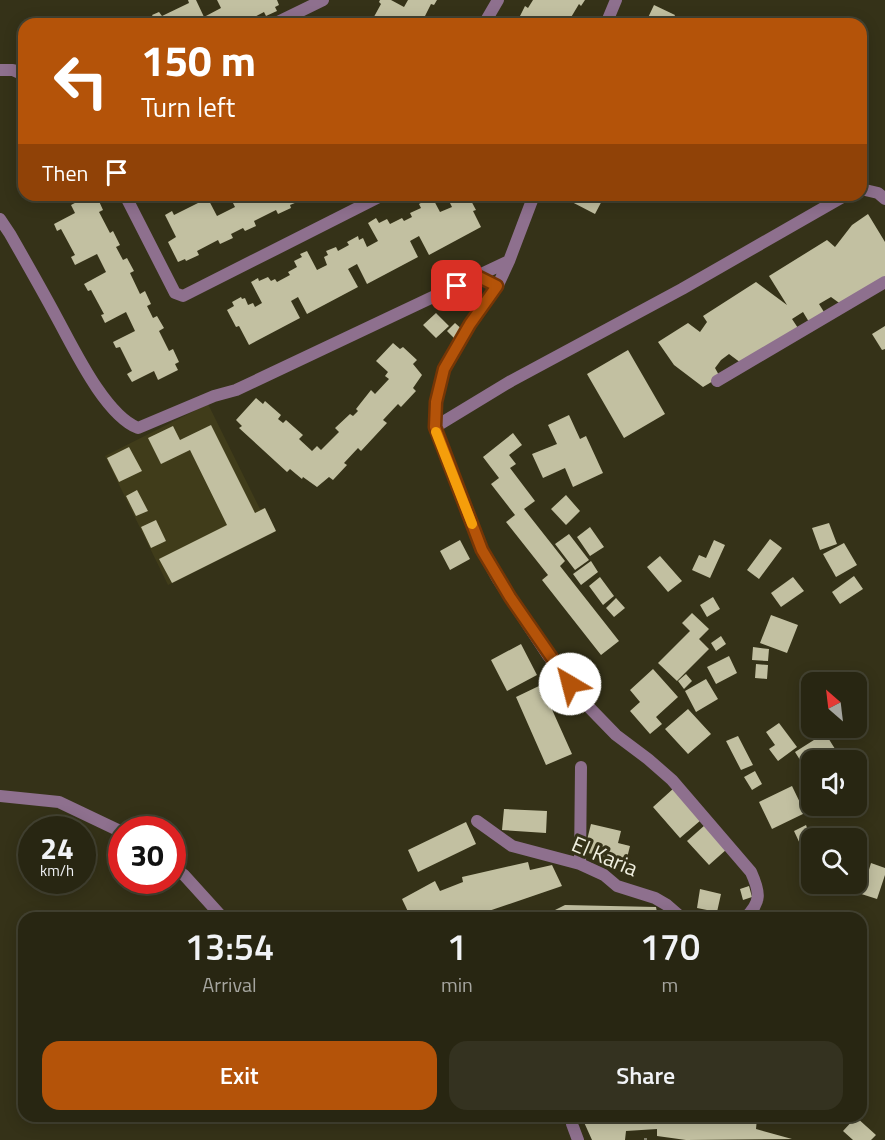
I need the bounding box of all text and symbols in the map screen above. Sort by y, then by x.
text: 150 m [141,28,256,92]
icon: left [42,42,120,120]
text: Turn left [141,86,235,127]
text: Then [42,156,88,190]
icon: arrive [100,156,133,189]
pin [431,260,482,311]
icon: arrive [440,269,473,302]
position arrow [538,652,602,716]
north arrow [801,672,867,738]
map controls [801,672,867,894]
button: sound [801,750,867,816]
speed limit sign: 30 [108,816,186,894]
text: 24 [40,825,74,871]
street label: El Karia [567,827,643,885]
button: search [801,828,867,894]
text: km/h [40,859,74,882]
text: 13:54 [185,919,274,974]
text: 1 [447,919,467,974]
text: 170 [640,919,700,974]
text: Arrival [202,969,257,1000]
text: min [441,969,473,1000]
text: m [662,969,678,1000]
button: Exit [42,1041,437,1110]
button: Share [449,1041,843,1110]

